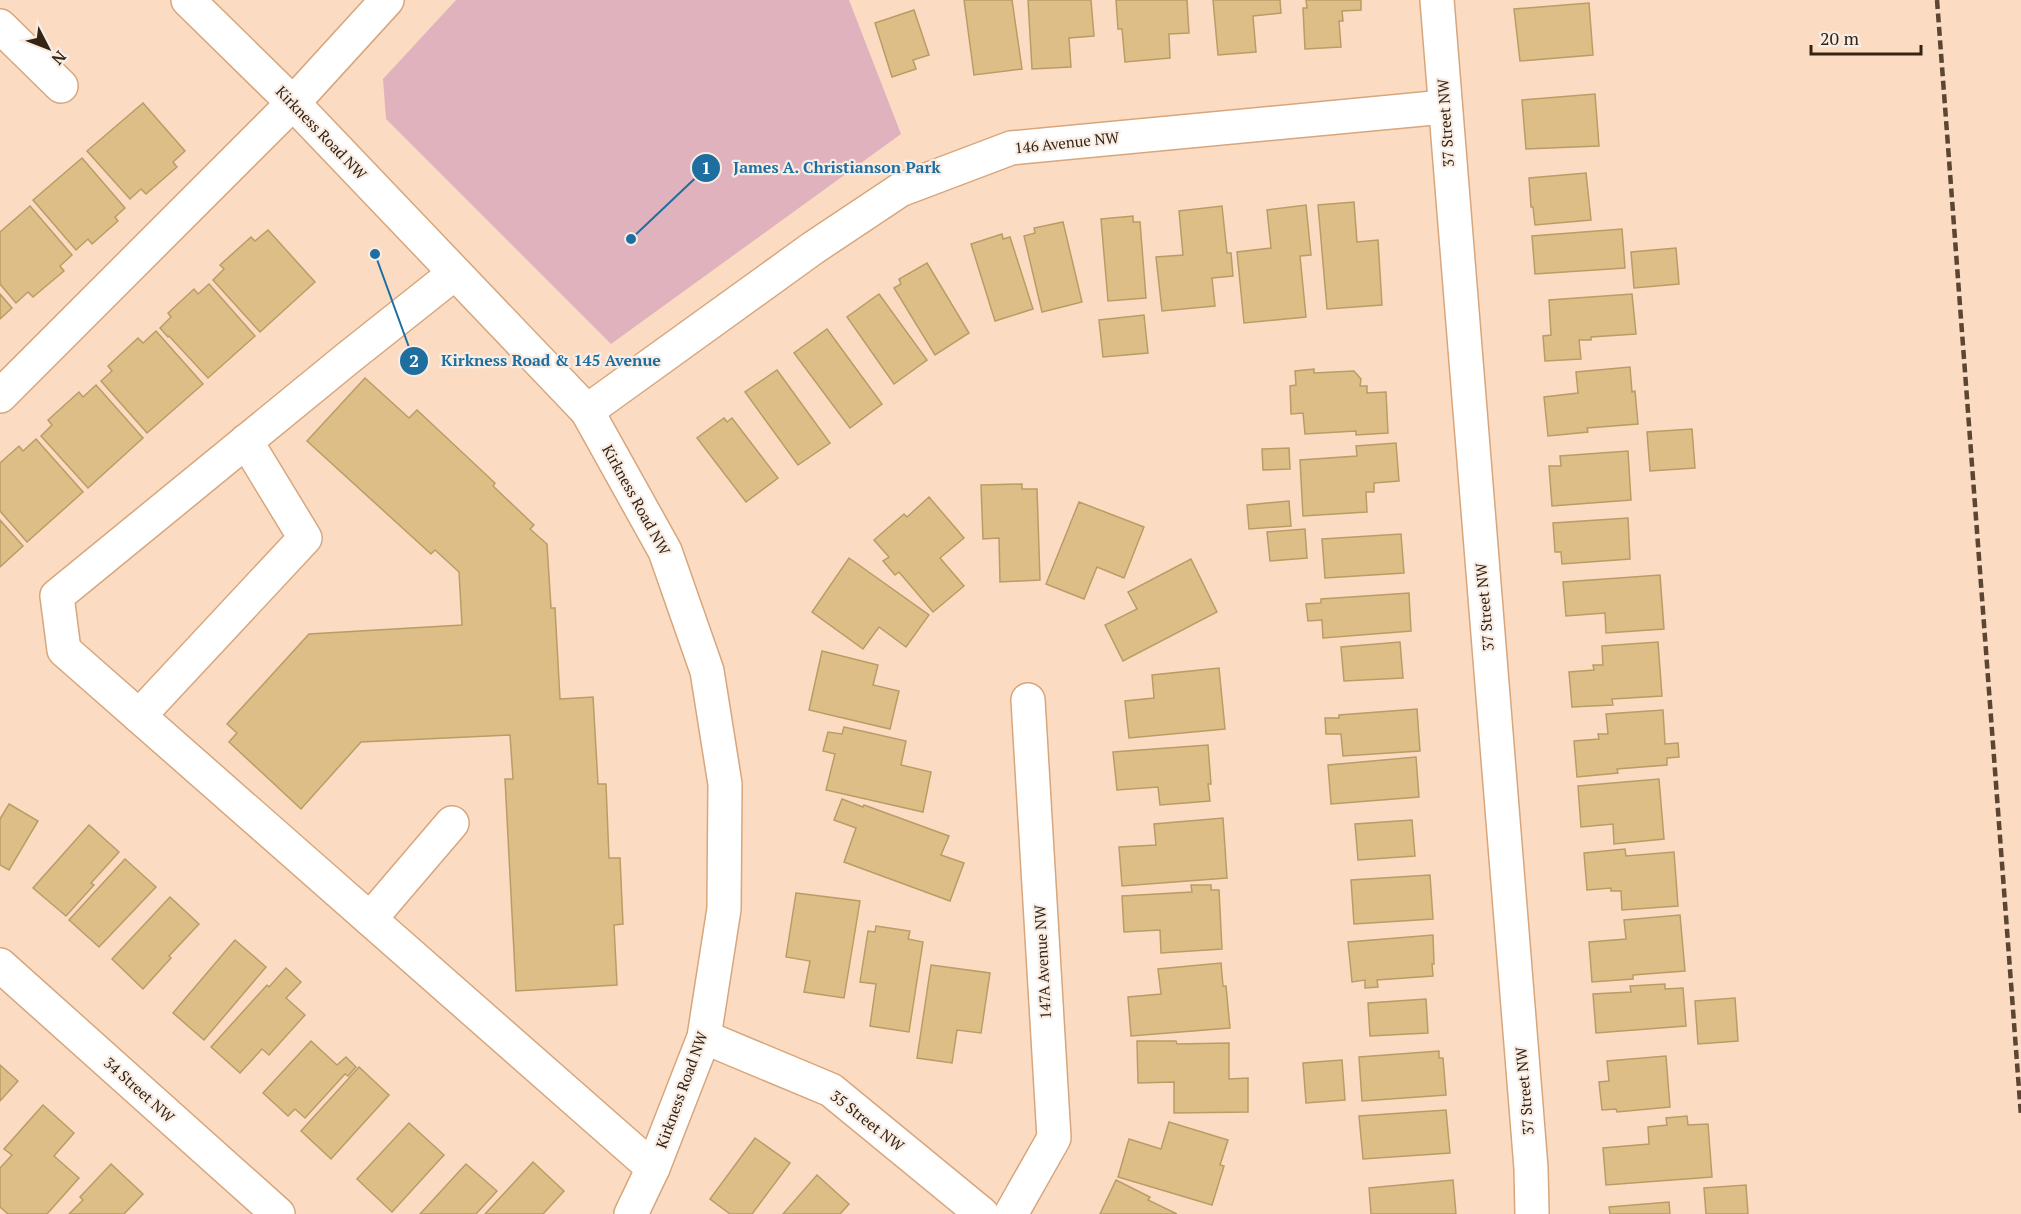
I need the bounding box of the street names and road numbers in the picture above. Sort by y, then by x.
street label: 37 Street NW [1432,77,1458,168]
street label: Kirkness Road NW [272,81,372,184]
street label: 146 Avenue NW [1014,126,1121,157]
street label: Kirkness Road NW [598,441,676,559]
street label: 37 Street NW [1470,561,1498,652]
street label: 147A Avenue NW [1029,904,1055,1020]
street label: Kirkness Road NW [651,1028,712,1151]
street label: 37 Street NW [1510,1045,1538,1136]
street label: 34 Street NW [100,1052,180,1127]
street label: 35 Street NW [827,1085,909,1156]

